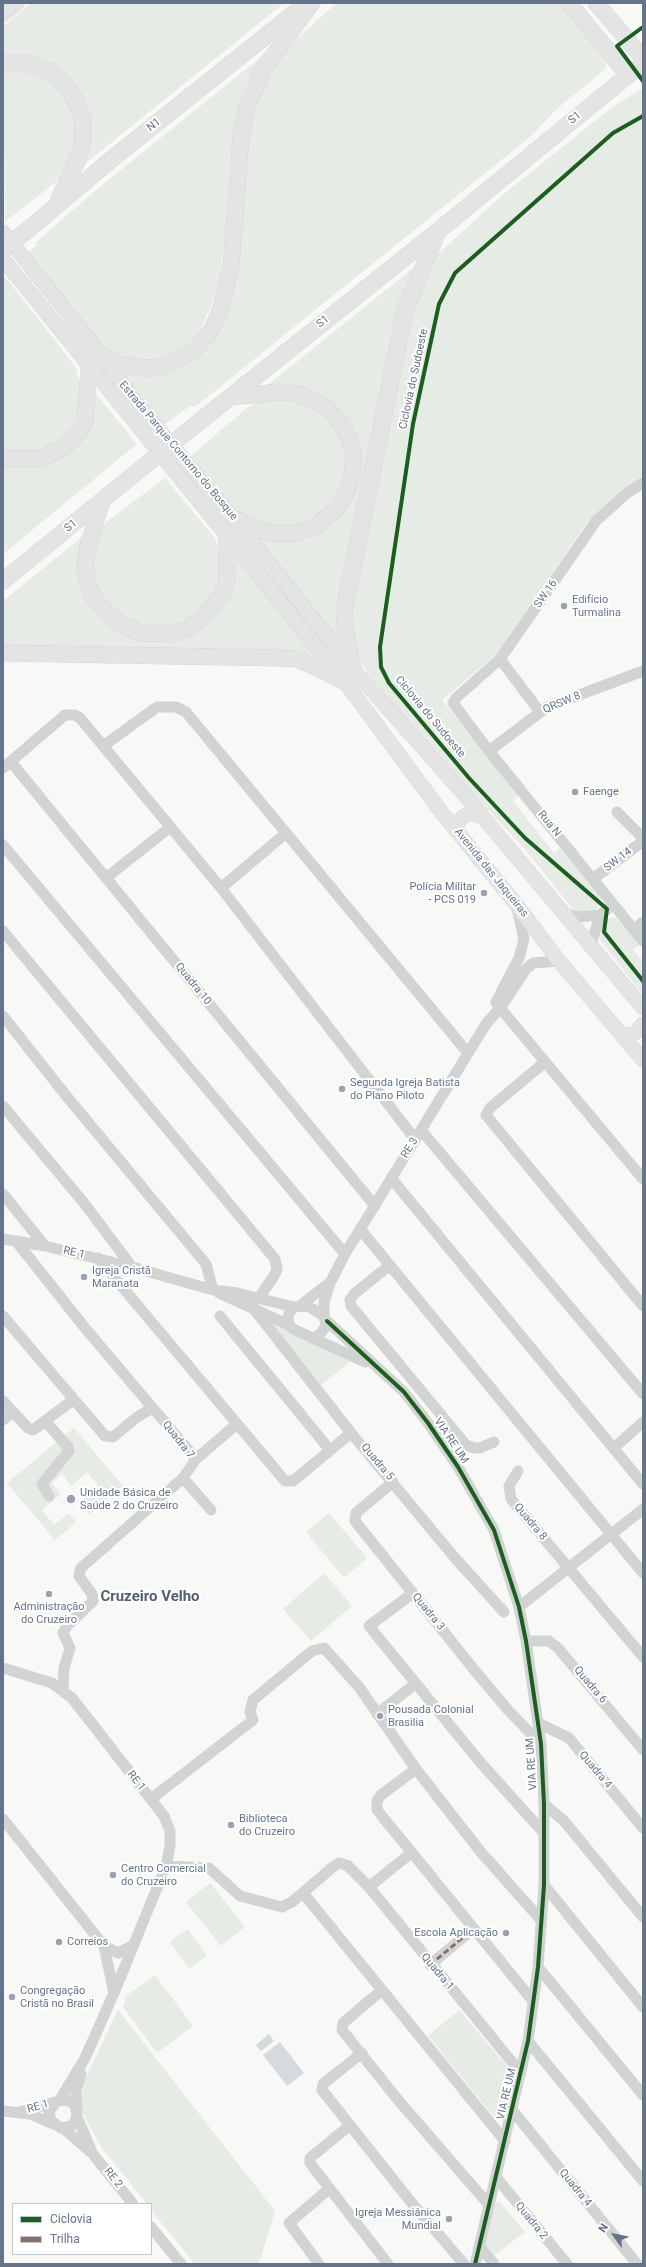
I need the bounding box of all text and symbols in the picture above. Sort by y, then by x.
street label: S1 [566,109,584,127]
street label: N1 [144,115,164,135]
street label: S1 [314,313,332,331]
street label: Ciclovia do Sudoeste [397,328,431,430]
street label: Estrada Parque Contorno do Bosque [116,379,240,523]
street label: S1 [62,517,80,535]
street label: SW 16 [532,577,560,611]
place label: Edifício Turmalina [572,593,621,619]
marker: Edifício Turmalina [559,601,569,611]
street label: Ciclovia do Sudoeste [392,674,468,760]
street label: QRSW 8 [541,689,583,717]
place label: Faenge [583,785,619,799]
marker: Faenge [570,787,580,797]
street label: Rua N [535,808,563,840]
street label: Avenida das Jaqueiras [451,826,531,920]
street label: SW 14 [602,845,634,875]
place label: Polícia Militar - PCS 019 [409,880,476,906]
marker: Polícia Militar - PCS 019 [479,888,489,898]
street label: Quadra 10 [172,960,214,1008]
place label: Segunda Igreja Batista do Plano Piloto [350,1076,460,1102]
marker: Segunda Igreja Batista do Plano Piloto [337,1084,347,1094]
street label: RE 3 [399,1135,421,1161]
street label: RE 1 [62,1244,86,1262]
place label: Igreja Cristã Maranata [92,1264,151,1290]
marker: Igreja Cristã Maranata [79,1272,89,1282]
street label: VIA RE UM [431,1416,471,1466]
street label: Quadra 7 [159,1419,197,1461]
street label: Quadra 5 [358,1441,396,1483]
place label: Unidade Básica de Saúde 2 do Cruzeiro [80,1486,178,1512]
marker: Unidade Básica de Saúde 2 do Cruzeiro [65,1493,77,1505]
street label: Quadra 8 [511,1501,549,1543]
district label: Cruzeiro Velho [100,1588,200,1606]
marker: Administração do Cruzeiro [44,1589,54,1599]
street label: Quadra 3 [409,1591,447,1633]
place label: Administração do Cruzeiro [13,1600,85,1626]
street label: Quadra 6 [571,1664,609,1706]
place label: Pousada Colonial Brasilia [388,1703,474,1729]
marker: Pousada Colonial Brasilia [375,1711,385,1721]
street label: VIA RE UM [524,1737,540,1791]
street label: Quadra 4 [576,1749,614,1791]
street label: RE 1 [124,1768,148,1794]
place label: Biblioteca do Cruzeiro [239,1812,295,1838]
marker: Biblioteca do Cruzeiro [226,1820,236,1830]
place label: Centro Comercial do Cruzeiro [121,1862,206,1888]
marker: Centro Comercial do Cruzeiro [108,1870,118,1880]
place label: Escola Aplicação [414,1926,498,1940]
marker: Escola Aplicação [501,1928,511,1938]
place label: Correios [67,1935,108,1949]
marker: Correios [54,1937,64,1947]
street label: Quadra 1 [418,1951,456,1993]
place label: Congregação Cristã no Brasil [20,1984,94,2010]
marker: Congregação Cristã no Brasil [7,1992,17,2002]
street label: VIA RE UM [495,2067,519,2121]
street label: RE 1 [26,2098,50,2116]
street label: RE 2 [101,2165,125,2191]
street label: Quadra 4 [556,2167,594,2209]
street label: Quadra 2 [512,2200,550,2242]
legend [12,2203,152,2255]
place label: Igreja Messiânica Mundial [355,2206,441,2232]
text: Ciclovia [50,2212,92,2226]
marker: Igreja Messiânica Mundial [444,2214,454,2224]
north arrow [594,2215,634,2255]
text: N [596,2221,611,2235]
text: Trilha [50,2232,80,2246]

